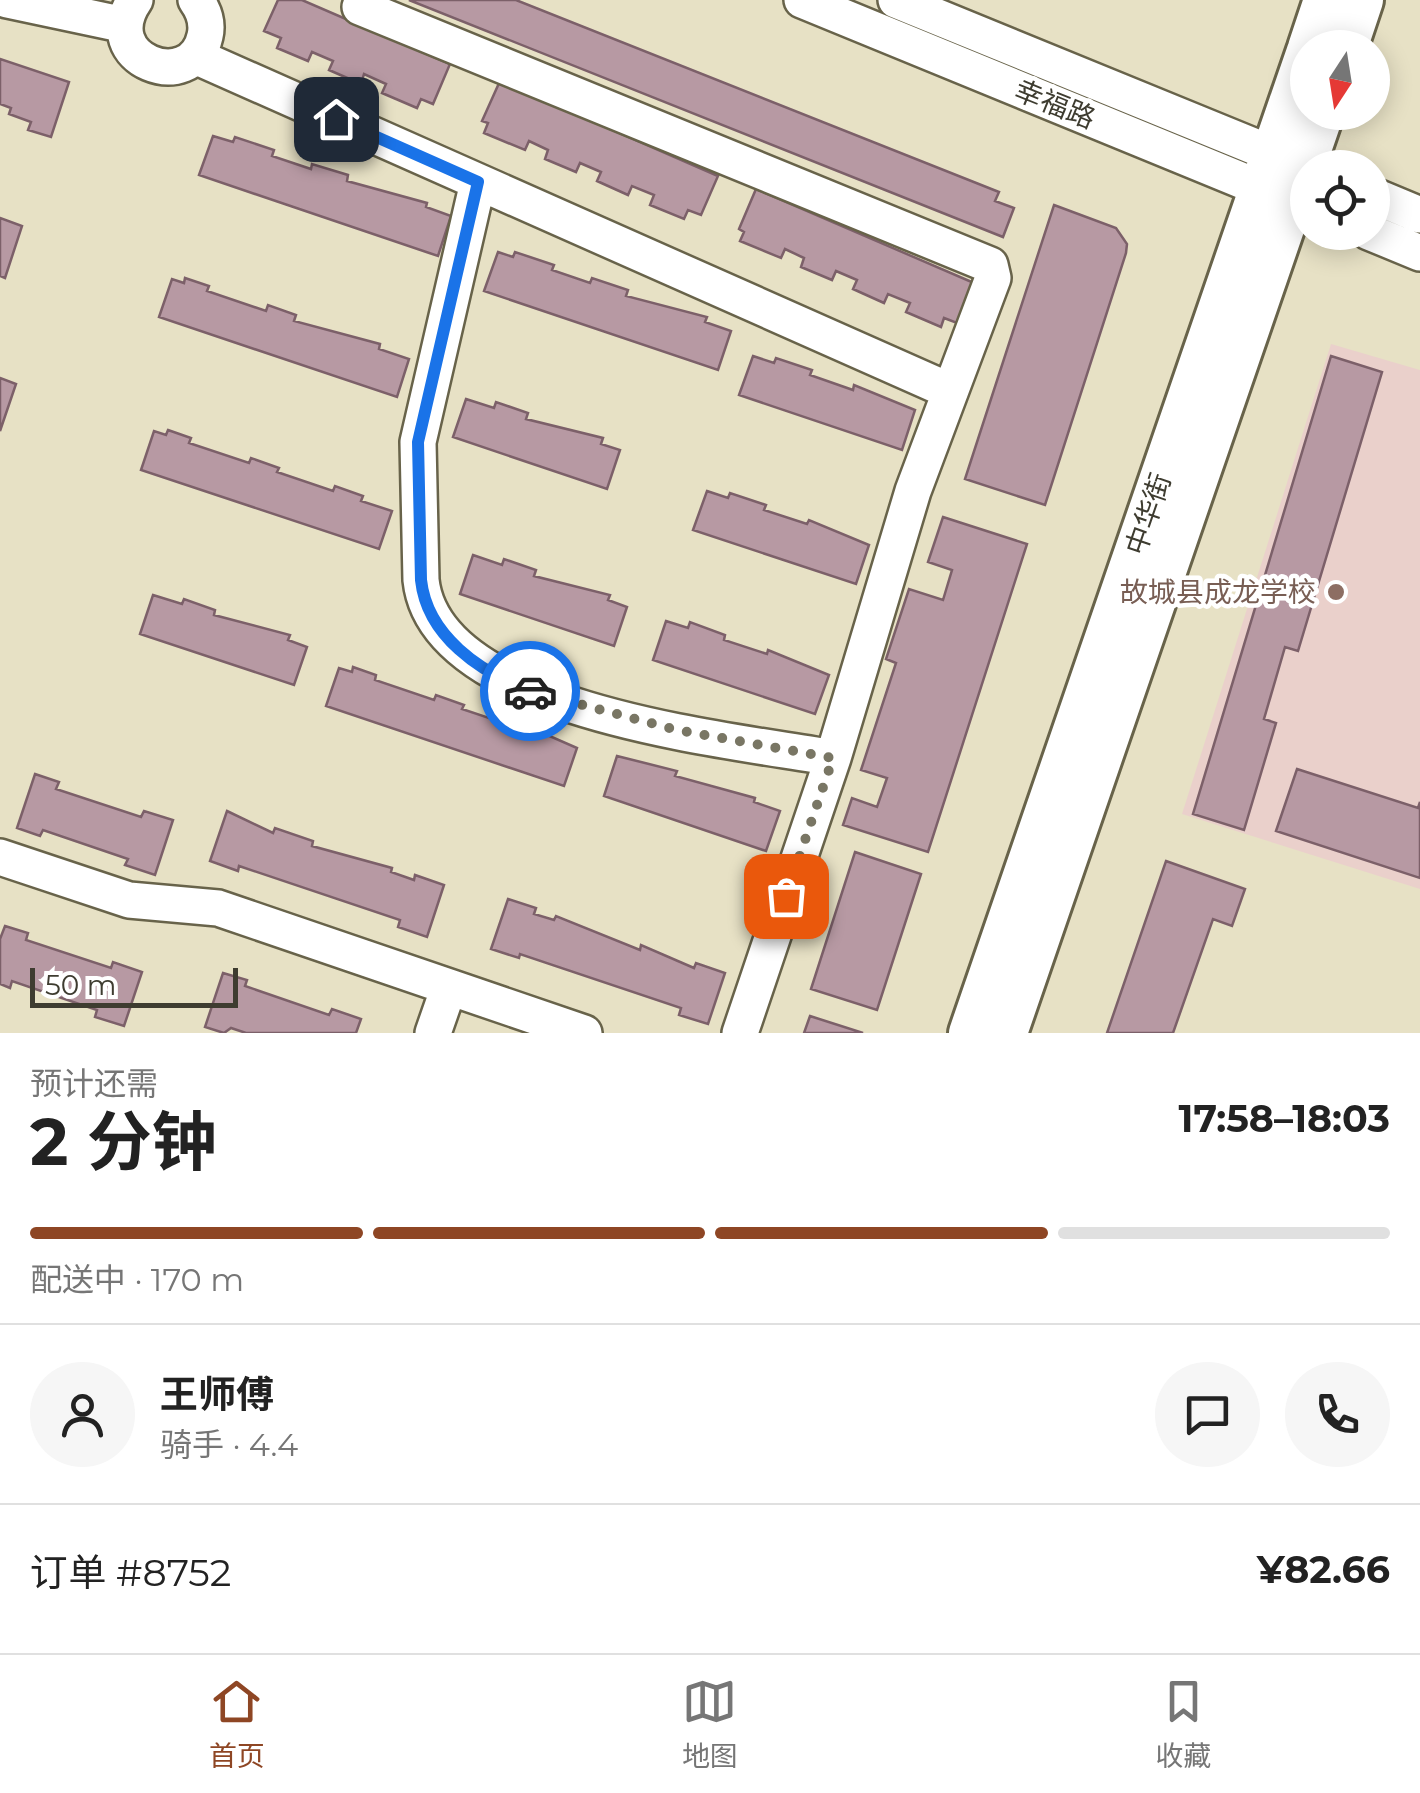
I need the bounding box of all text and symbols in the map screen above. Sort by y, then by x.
north arrow [1290,30,1390,130]
map controls [1290,30,1390,250]
street label: 幸福路 [1010,73,1100,135]
pin [294,77,379,162]
icon: home [309,92,364,147]
button: locate [1290,150,1390,250]
street label: 中华街 [1118,469,1178,559]
place label: 故城县成龙学校 [1120,575,1316,609]
marker: 故城县成龙学校 [1325,581,1347,603]
courier [480,641,580,741]
icon: car [503,664,558,719]
pin [744,854,829,939]
icon: bag [759,869,814,924]
scale bar [30,963,238,1008]
text: 50 m [45,968,116,1002]
text: 预计还需 [30,1064,158,1103]
text: 17:58–18:03 [1179,1095,1390,1142]
text: 2 分钟 [30,1102,217,1181]
text: 配送中 · 170 m [30,1260,244,1299]
button: person [30,1362,135,1467]
button: chat [1155,1362,1260,1467]
button: phone [1285,1362,1390,1467]
text: 王师傅 [160,1371,274,1418]
text: 骑手 · 4.4 [160,1425,298,1464]
text: ¥82.66 [1257,1546,1390,1593]
text: 订单 #8752 [30,1549,231,1596]
tab: 首页 [209,1674,265,1774]
tab: 地图 [682,1674,738,1774]
tab: 收藏 [1155,1674,1211,1774]

